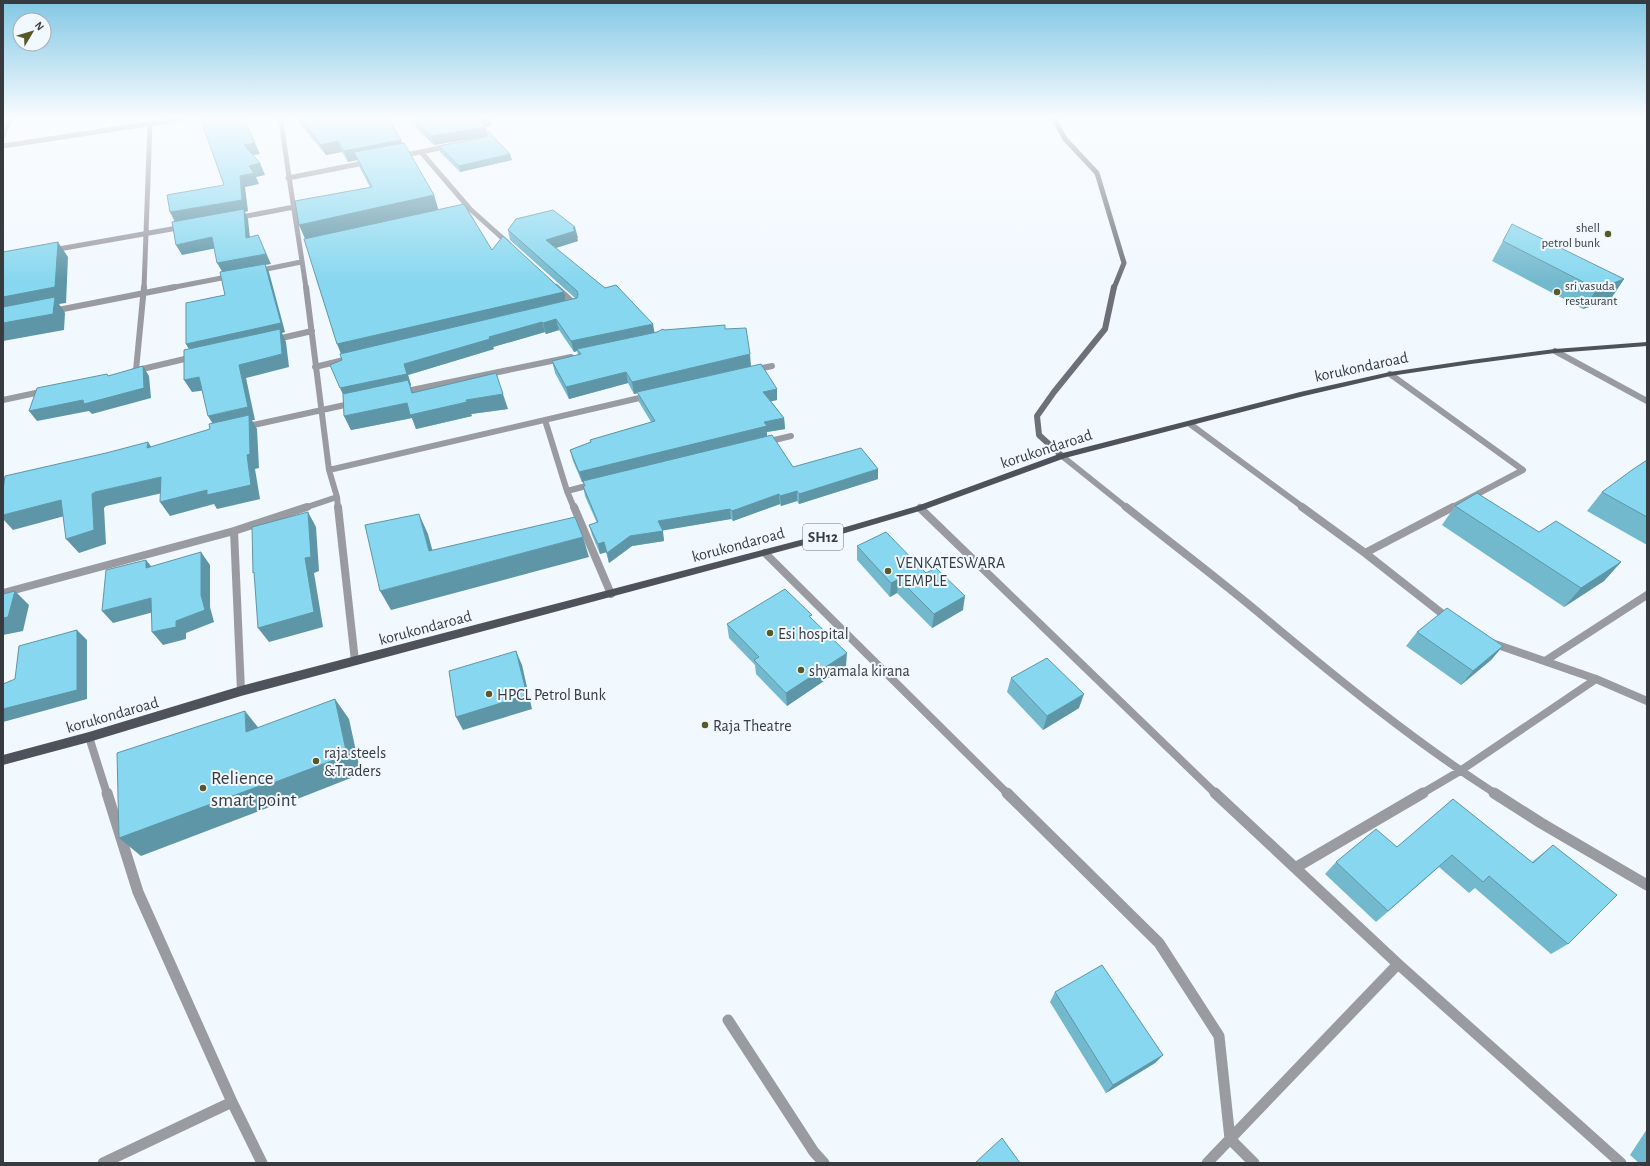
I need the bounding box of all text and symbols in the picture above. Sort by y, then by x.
north arrow [12,12,52,52]
text: N [33,20,46,33]
place label: shell petrol bunk [1541,222,1600,250]
marker: shell petrol bunk [1603,229,1613,239]
place label: sri vasuda restaurant [1565,280,1617,308]
marker: sri vasuda restaurant [1552,287,1562,297]
street label: korukondaroad [1313,349,1409,385]
street label: korukondaroad [999,427,1094,471]
road number: SH12 [803,524,843,550]
street label: korukondaroad [690,525,786,565]
place label: VENKATESWARA TEMPLE [896,555,1005,589]
marker: VENKATESWARA TEMPLE [883,566,893,576]
street label: korukondaroad [377,608,473,648]
place label: Esi hospital [778,626,849,642]
marker: Esi hospital [765,628,775,638]
place label: shyamala kirana [809,663,910,680]
marker: shyamala kirana [796,665,806,675]
place label: HPCL Petrol Bunk [497,687,606,703]
marker: HPCL Petrol Bunk [484,689,494,699]
street label: korukondaroad [64,694,160,736]
place label: Raja Theatre [713,718,792,735]
marker: Raja Theatre [700,720,710,730]
place label: raja steels &Traders [324,745,386,779]
marker: raja steels &Traders [311,756,321,766]
place label: Relience smart point [211,769,297,810]
marker: Relience smart point [198,783,208,793]

